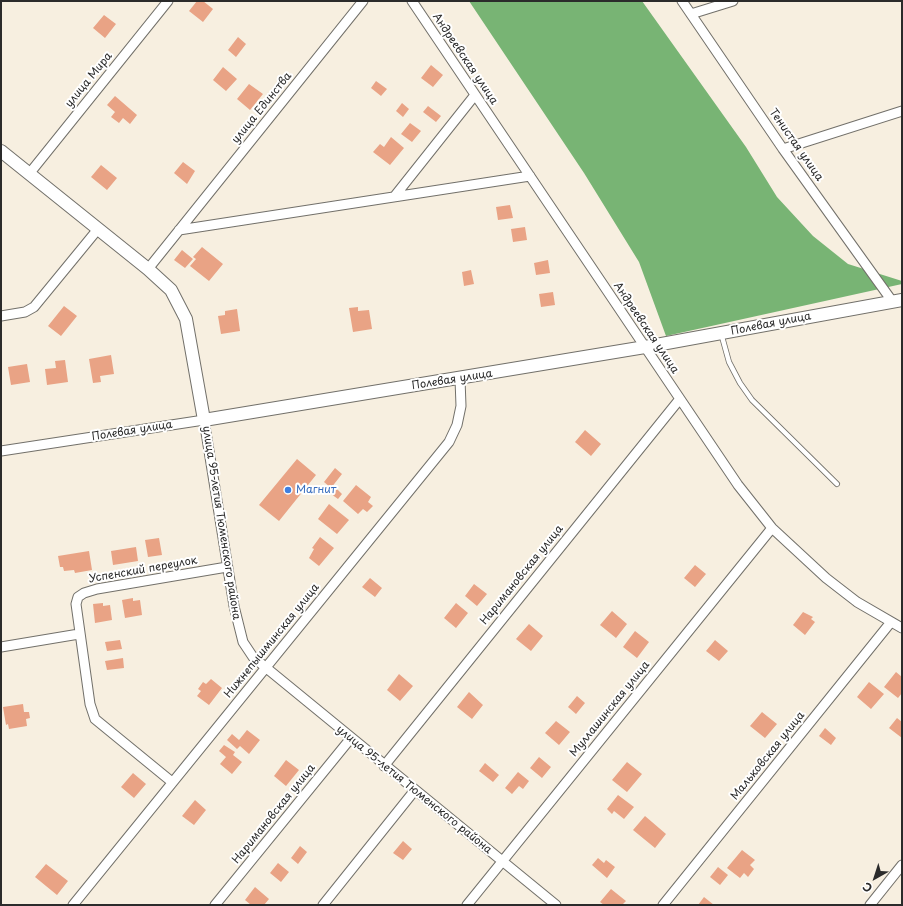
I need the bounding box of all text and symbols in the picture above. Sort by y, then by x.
street label: Андреевская улица [430,11,500,107]
street label: улица Мира [63,50,115,110]
street label: улица Единства [229,70,295,146]
street label: Тенистая улица [766,106,826,184]
street label: Андреевская улица [611,280,681,376]
street label: Полевая улица [730,310,812,338]
street label: Полевая улица [411,367,493,393]
street label: Полевая улица [91,418,173,444]
street label: улица 95-летия Тюменского района [199,425,243,621]
place label: Магнит [296,483,336,497]
marker: Магнит [283,485,293,495]
street label: Наримановская улица [478,523,566,627]
street label: Успенский переулок [88,554,198,586]
street label: Нижнепышминская улица [222,581,322,701]
street label: Муллашинская улица [567,659,653,759]
street label: Мальковская улица [728,709,808,803]
street label: улица 95-летия Тюменского района [334,723,494,857]
street label: Наримановская улица [230,762,318,866]
north arrow [855,858,895,898]
text: С [859,879,876,897]

